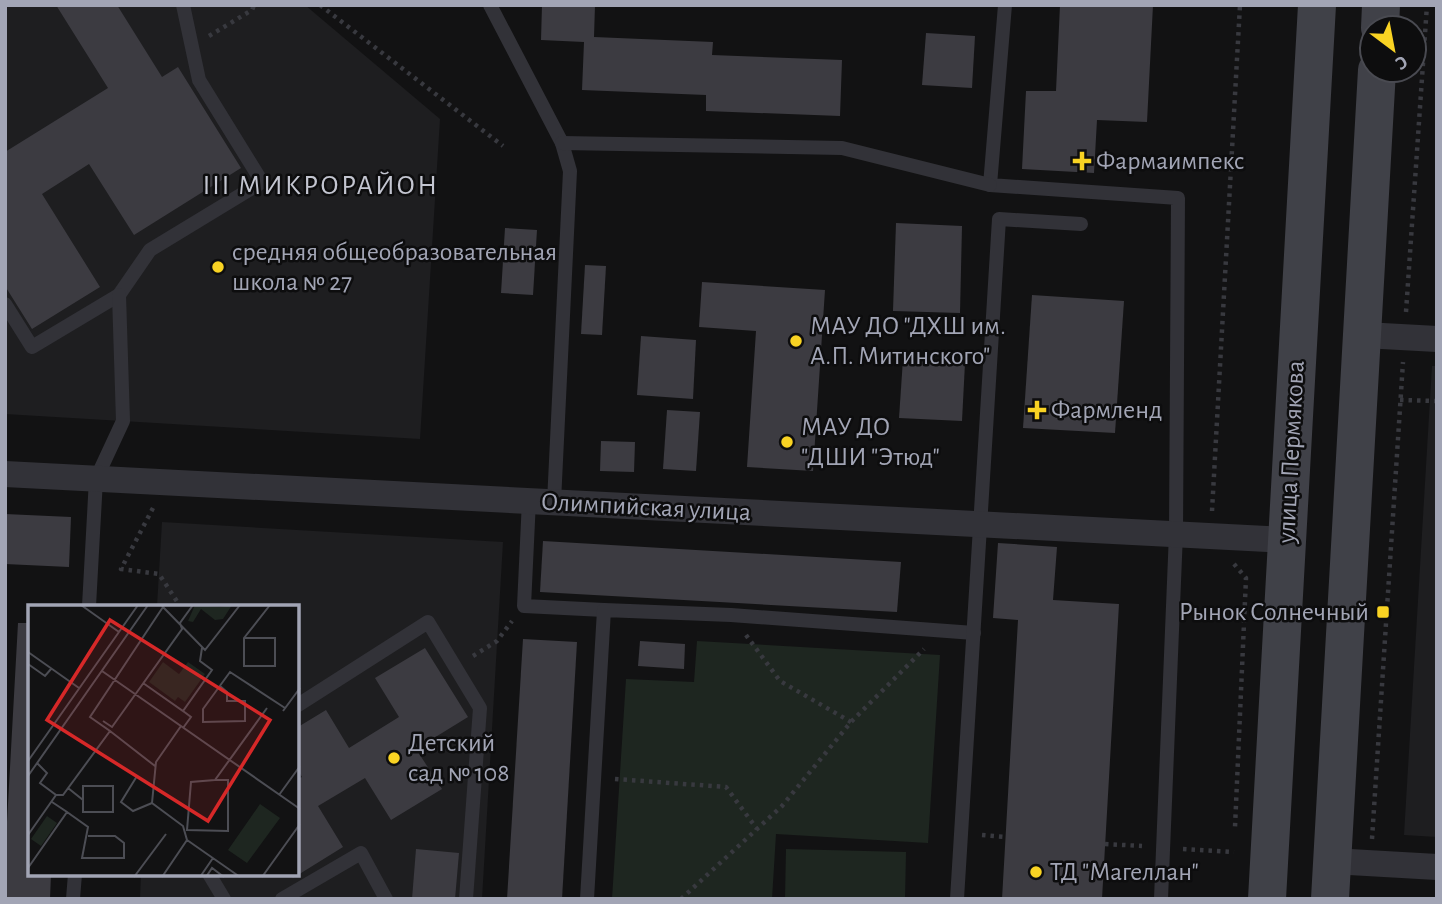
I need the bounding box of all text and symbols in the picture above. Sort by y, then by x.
north arrow [1358,14,1428,84]
text: С [1392,51,1411,73]
place label: Фармаимпекс [1096,148,1245,174]
marker: Фармаимпекс [1074,153,1090,169]
district label: III МИКРОРАЙОН [203,171,439,200]
place label: средняя общеобразовательная школа № 27 [232,239,557,295]
marker: средняя общеобразовательная школа № 27 [210,259,226,275]
place label: МАУ ДО "ДХШ им. А.П. Митинского" [810,313,1006,369]
marker: МАУ ДО "ДХШ им. А.П. Митинского" [788,333,804,349]
street label: улица Пермякова [1273,360,1309,545]
place label: Фармленд [1051,397,1162,423]
marker: Фармленд [1029,402,1045,418]
place label: МАУ ДО "ДШИ "Этюд" [801,414,940,470]
marker: МАУ ДО "ДШИ "Этюд" [779,434,795,450]
street label: Олимпийская улица [540,489,752,525]
place label: Рынок Cолнечный [1179,599,1369,625]
marker: Рынок Cолнечный [1375,604,1391,620]
inset map [28,605,299,876]
place label: Детский сад № 108 [408,730,510,786]
marker: Детский сад № 108 [386,750,402,766]
place label: ТД "Магеллан" [1050,859,1199,885]
marker: ТД "Магеллан" [1028,864,1044,880]

